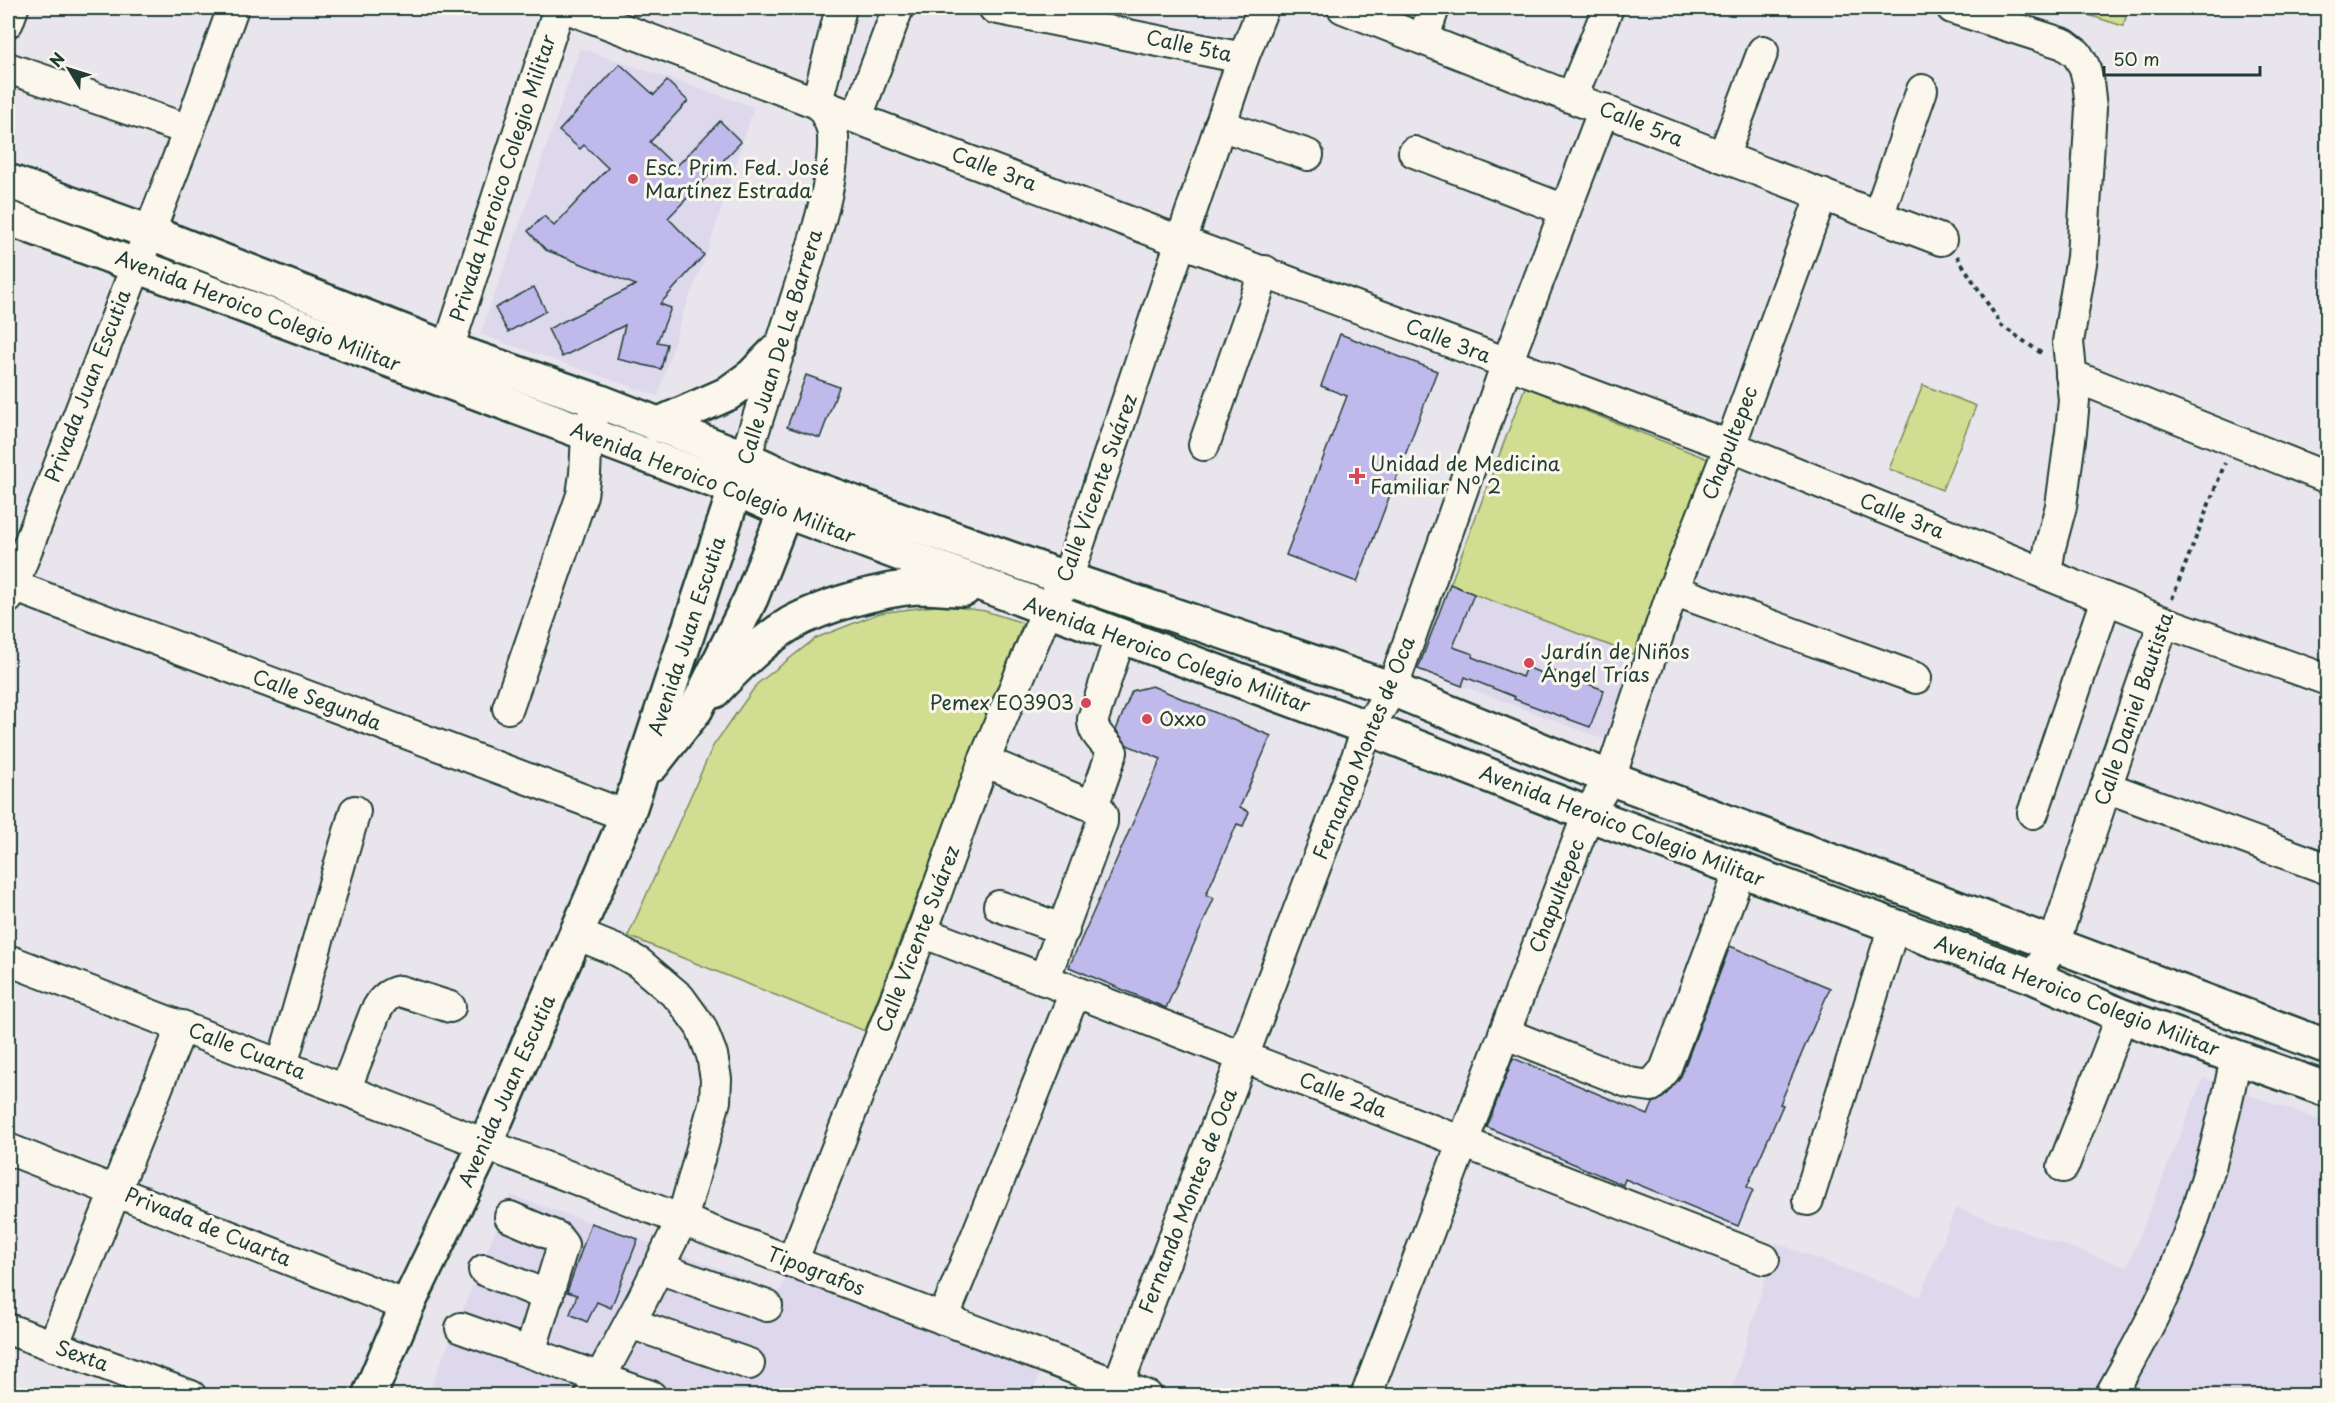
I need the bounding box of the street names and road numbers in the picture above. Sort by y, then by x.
street label: Calle 5ta [1143,21,1235,69]
street label: Privada Heroico Colegio Militar [441,30,563,325]
street label: Calle 5ra [1595,93,1688,154]
street label: Calle 3ra [947,138,1042,198]
street label: Calle Juan De La Barrera [729,225,829,468]
street label: Avenida Heroico Colegio Militar [111,242,405,378]
street label: Privada Juan Escutia [36,284,138,486]
street label: Calle 3ra [1401,310,1496,370]
street label: Chapultepec [1694,381,1765,504]
street label: Calle Vicente Suárez [1048,389,1144,586]
street label: Avenida Heroico Colegio Militar [566,414,860,550]
street label: Calle 3ra [1855,484,1950,546]
street label: Avenida Juan Escutia [640,532,733,739]
street label: Avenida Heroico Colegio Militar [1020,588,1315,720]
street label: Calle Daniel Bautista [2086,607,2180,809]
street label: Fernando Montes de Oca [1304,631,1422,864]
street label: Calle Segunda [249,661,387,738]
street label: Avenida Heroico Colegio Militar [1475,757,1769,893]
street label: Chapultepec [1521,834,1592,957]
street label: Calle Vicente Suárez [868,841,967,1036]
street label: Avenida Heroico Colegio Militar [1930,927,2224,1063]
street label: Avenida Juan Escutia [450,989,562,1192]
street label: Calle Cuarta [184,1014,311,1086]
street label: Calle 2da [1295,1064,1392,1125]
street label: Fernando Montes de Oca [1130,1083,1244,1317]
street label: Privada de Cuarta [121,1179,296,1273]
street label: Tipografos [763,1238,870,1302]
street label: Sexta [52,1332,114,1379]

